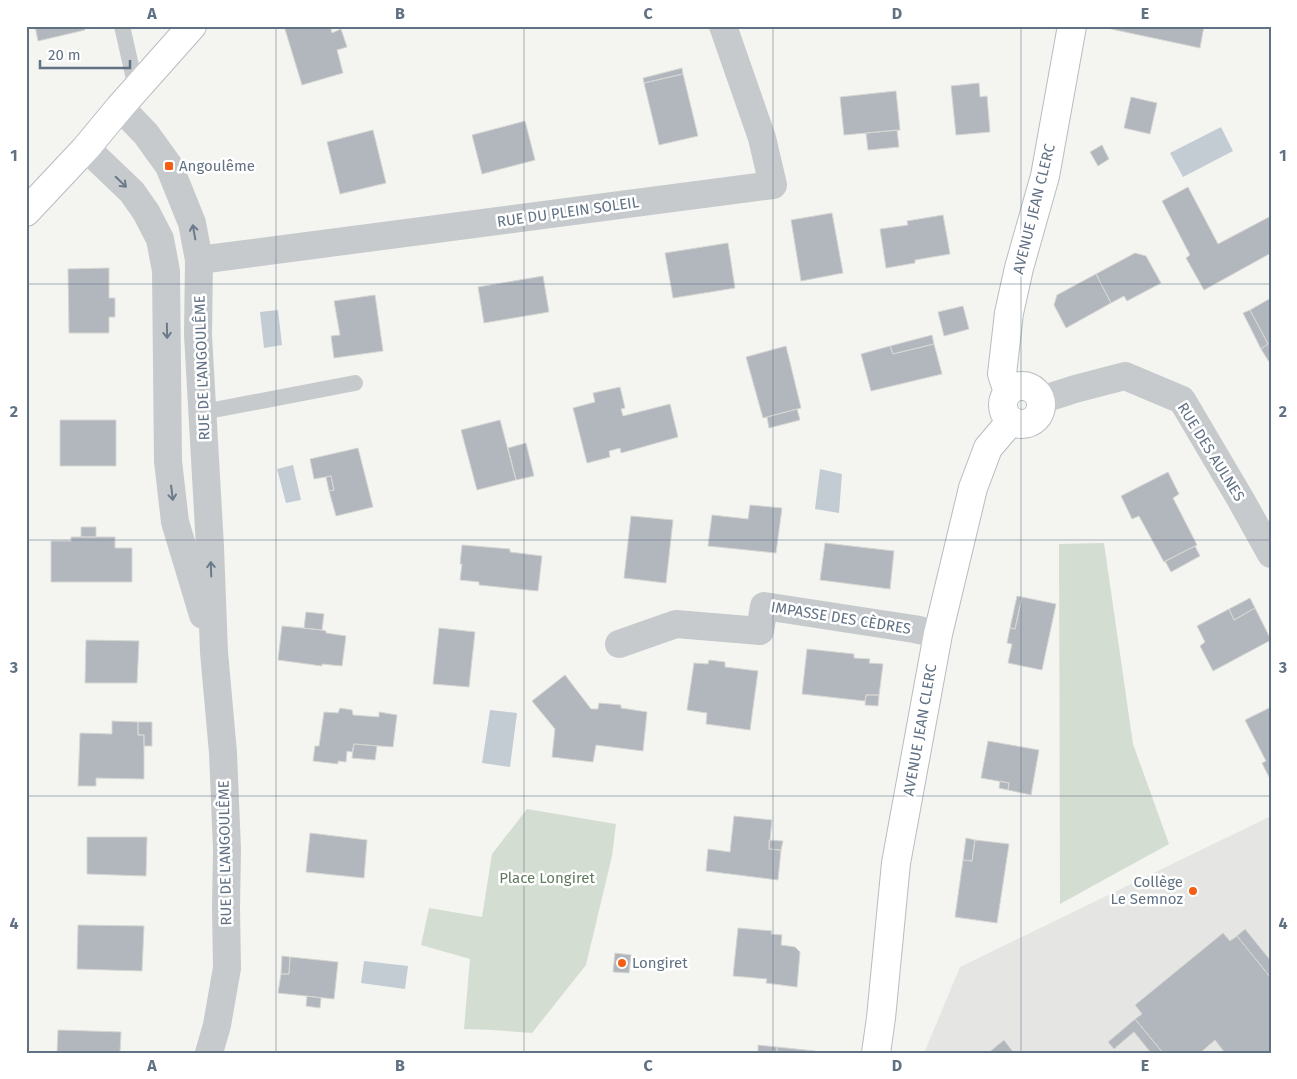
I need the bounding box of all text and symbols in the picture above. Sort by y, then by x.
text: A [146,4,157,23]
text: B [395,4,405,23]
text: C [643,4,653,23]
text: D [892,4,902,23]
text: E [1141,4,1149,23]
scale bar [40,38,130,70]
text: 20 m [48,46,81,64]
street label: AVENUE JEAN CLERC [1009,141,1059,276]
text: 1 [10,146,18,165]
text: 1 [1279,146,1287,165]
place label: Angoulême [179,157,255,175]
marker: Angoulême [163,160,175,172]
one-way arrow [115,176,127,188]
street label: RUE DU PLEIN SOLEIL [496,193,641,231]
one-way arrow [188,224,198,240]
street label: RUE DE L'ANGOULÊME [190,295,214,441]
one-way arrow [162,323,171,339]
street label: RUE DES AULNES [1173,399,1249,505]
text: 2 [10,402,18,421]
text: 2 [1279,402,1287,421]
one-way arrow [167,485,177,501]
one-way arrow [206,561,216,577]
street label: IMPASSE DES CÈDRES [770,598,912,638]
text: 3 [9,658,18,677]
text: 3 [1278,658,1287,677]
street label: AVENUE JEAN CLERC [900,662,941,797]
street label: RUE DE L'ANGOULÊME [215,780,235,926]
park label: Place Longiret [499,869,595,887]
place label: Collège Le Semnoz [1111,873,1183,908]
marker: Collège Le Semnoz [1187,885,1199,897]
text: 4 [9,914,19,933]
text: 4 [1278,914,1288,933]
place label: Longiret [632,954,688,972]
marker: Longiret [616,957,628,969]
text: A [146,1056,157,1075]
text: B [395,1056,405,1075]
text: C [643,1056,653,1075]
text: D [892,1056,902,1075]
text: E [1141,1056,1149,1075]

